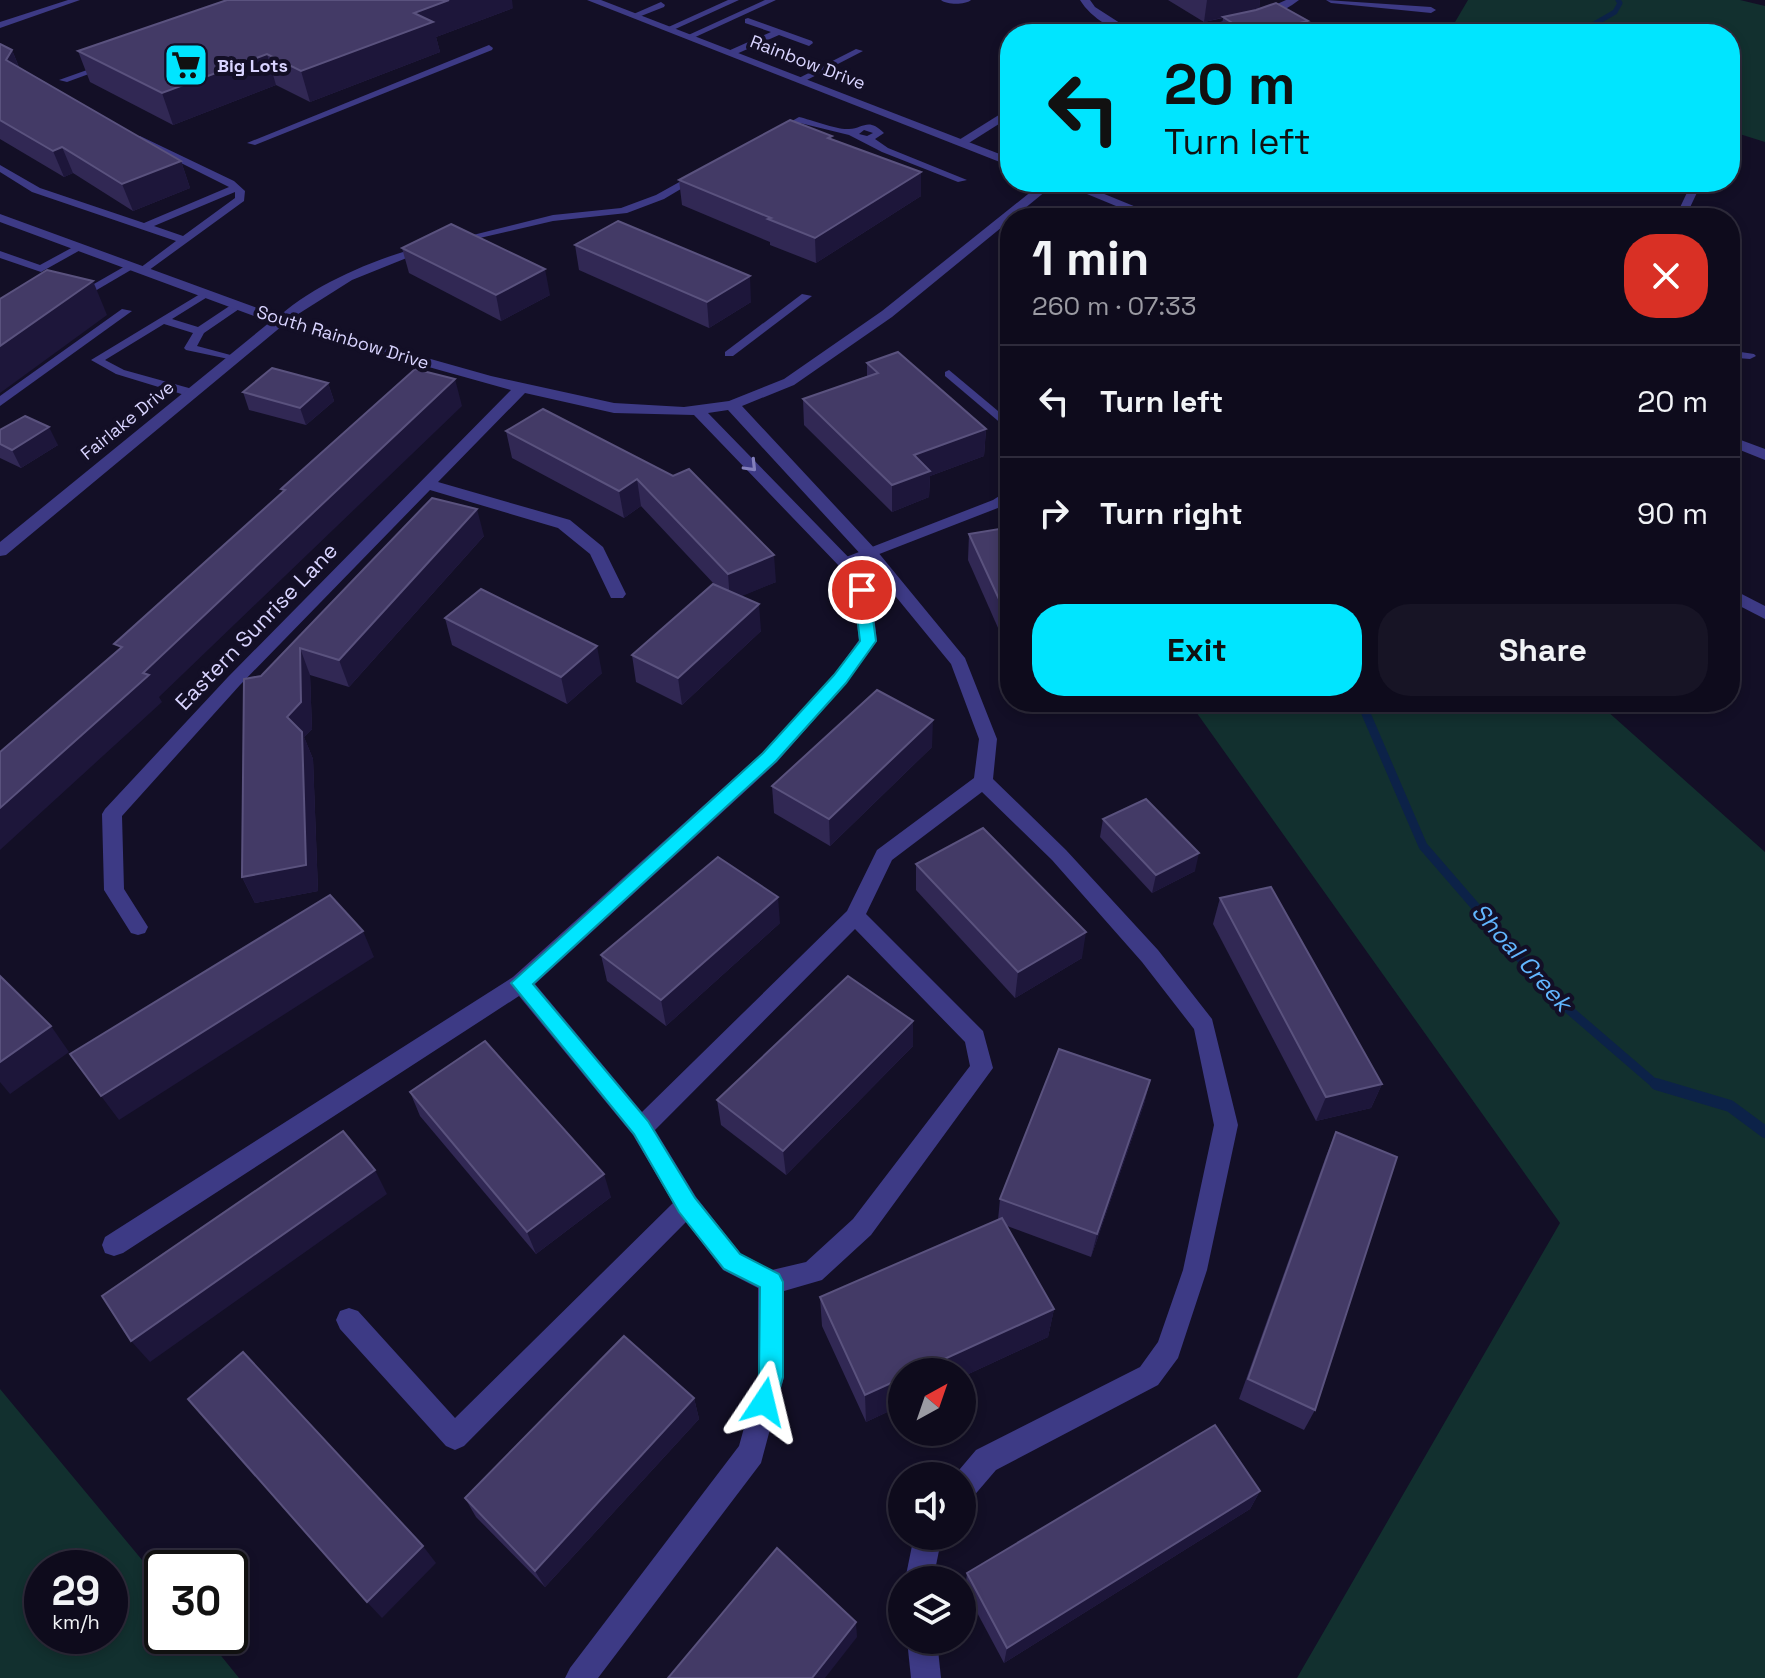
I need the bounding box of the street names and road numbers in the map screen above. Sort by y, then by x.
street label: Rainbow Drive [747,29,869,95]
street label: South Rainbow Drive [254,300,432,374]
street label: Fairlake Drive [76,375,178,465]
street label: Eastern Sunrise Lane [169,536,343,716]

